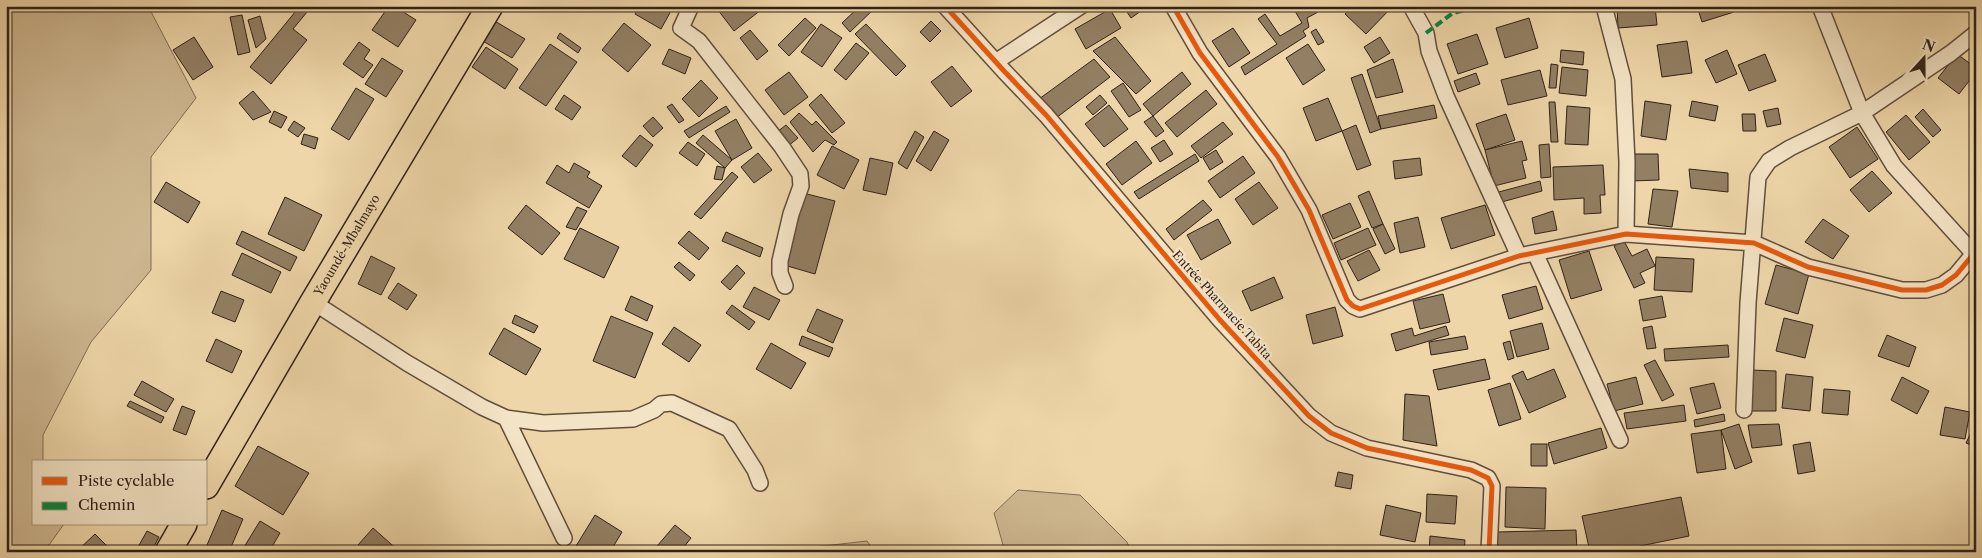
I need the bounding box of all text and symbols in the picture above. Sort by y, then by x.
north arrow [1900,32,1950,82]
text: N [1920,35,1938,56]
street label: Yaoundé-Mbalmayo [310,191,383,299]
street label: Entrée Pharmacie Tabita [1170,247,1276,363]
legend [32,460,208,526]
text: Piste cyclable [78,471,174,490]
text: Chemin [78,495,136,514]

